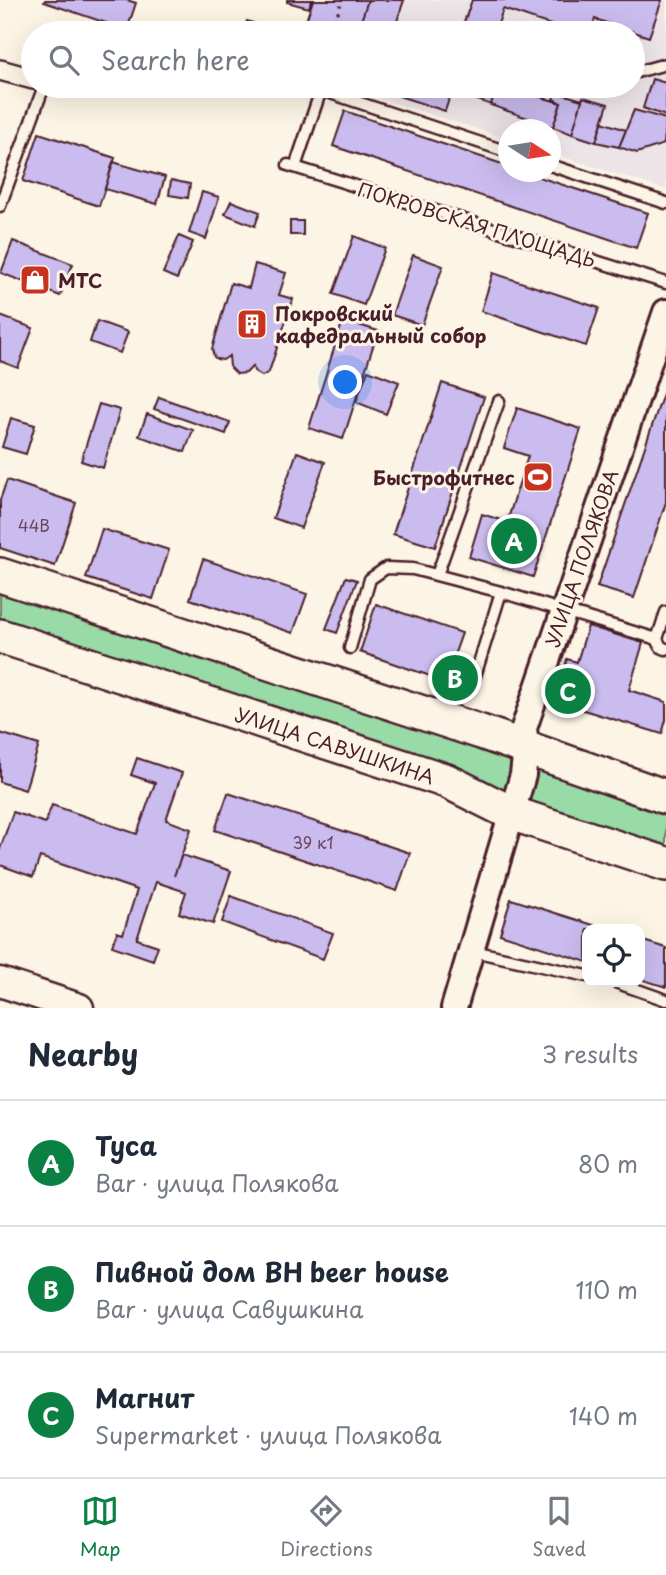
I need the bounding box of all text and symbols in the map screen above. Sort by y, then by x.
search box [21,21,645,98]
text: Search here [101,40,250,79]
icon: search [45,41,83,79]
north arrow [498,119,561,182]
street label: ПОКРОВСКАЯ ПЛОЩАДЬ [354,174,600,274]
shop icon: МТС [18,263,52,297]
place label: МТС [58,266,102,294]
place label: Покровский кафедральный собор [275,299,487,349]
building icon: Покровский кафедральный собор [235,307,269,341]
your location [328,365,362,399]
sports icon: Быстрофитнес [521,460,555,494]
place label: Быстрофитнес [373,463,515,491]
street label: УЛИЦА ПОЛЯКОВА [538,465,625,650]
house number: 44В [18,513,50,537]
pin: A [491,515,537,567]
pin: B [432,652,478,704]
pin: C [545,665,591,717]
street label: УЛИЦА САВУШКИНА [232,700,438,790]
house number: 39 к1 [292,830,334,854]
map controls [582,924,645,987]
button: locate [582,924,645,987]
text: Nearby [28,1031,138,1076]
text: 3 results [542,1036,638,1071]
text: Туса [95,1126,157,1165]
text: A [42,1146,60,1181]
text: 80 m [578,1146,638,1181]
text: Bar · улица Полякова [95,1165,339,1200]
text: Пивной дом BH beer house [95,1252,449,1291]
text: B [43,1272,59,1307]
text: 110 m [576,1272,638,1307]
text: Bar · улица Савушкина [95,1291,364,1326]
text: Магнит [95,1378,194,1417]
text: C [42,1398,60,1433]
text: 140 m [569,1398,638,1433]
text: Supermarket · улица Полякова [95,1417,442,1452]
tab: Map [80,1492,120,1562]
tab: Directions [280,1492,373,1562]
tab: Saved [532,1492,586,1562]

